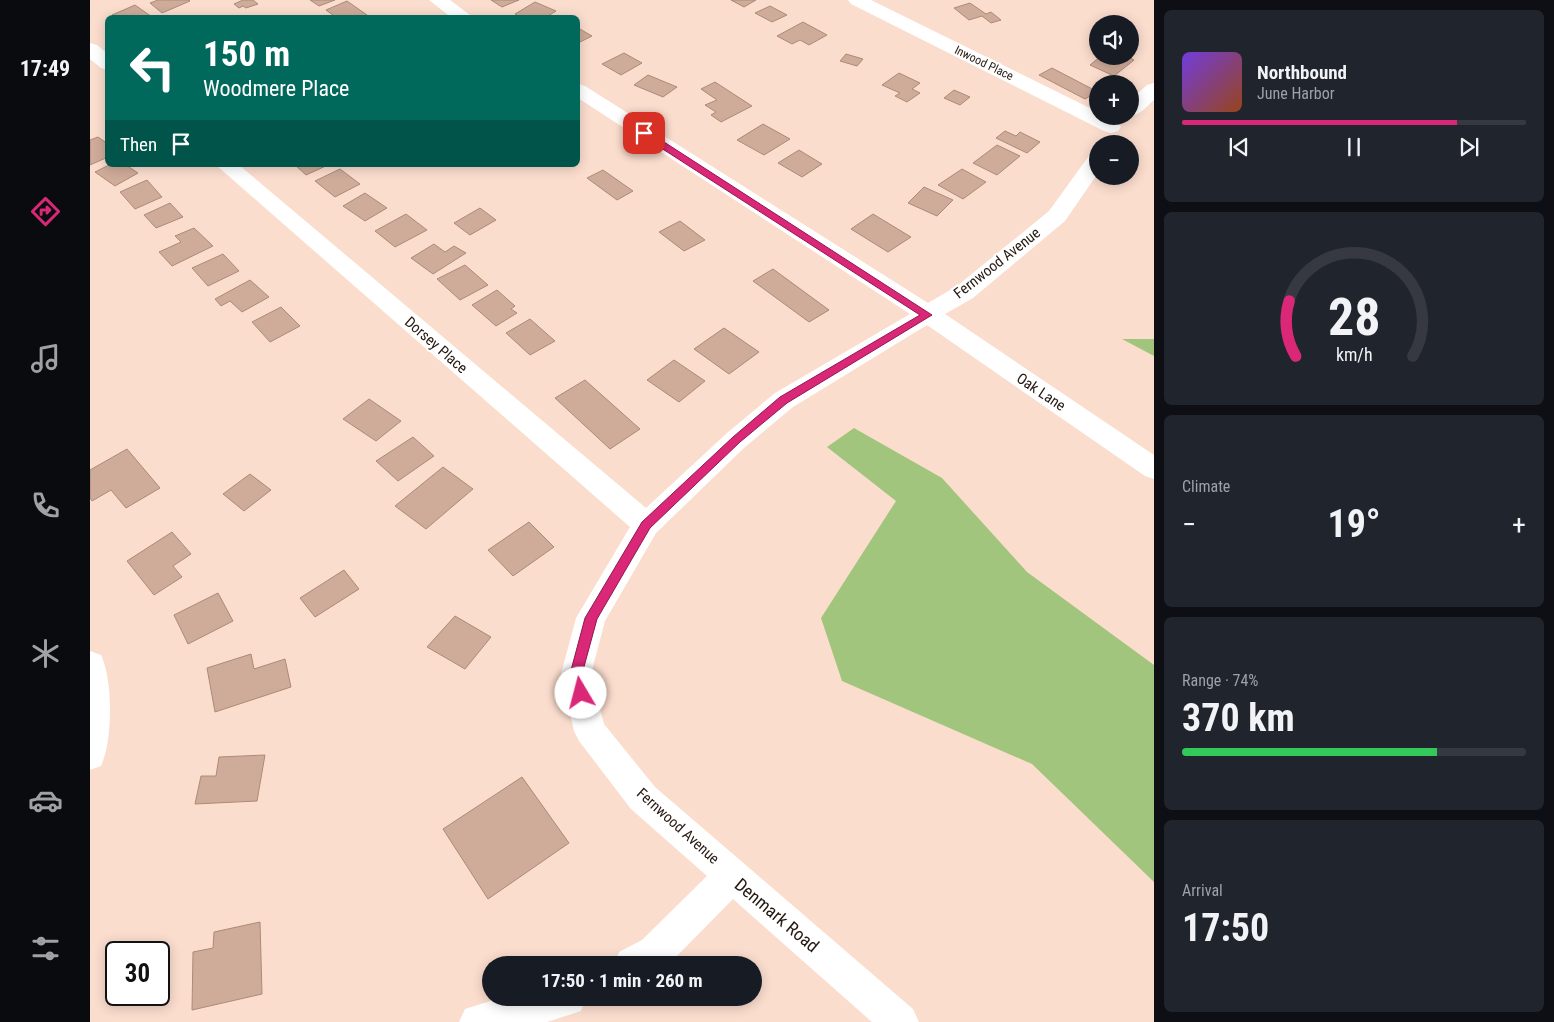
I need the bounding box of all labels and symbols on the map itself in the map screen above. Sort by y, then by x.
street label: Inwood Place [952,43,1016,83]
pin [623,112,665,154]
street label: Fernwood Avenue [950,224,1044,302]
street label: Dorsey Place [401,313,471,377]
street label: Oak Lane [1013,369,1069,415]
position arrow [554,666,606,718]
street label: Fernwood Avenue [633,784,723,868]
street label: Denmark Road [731,874,823,956]
speed limit sign: 30 [105,941,170,1006]

